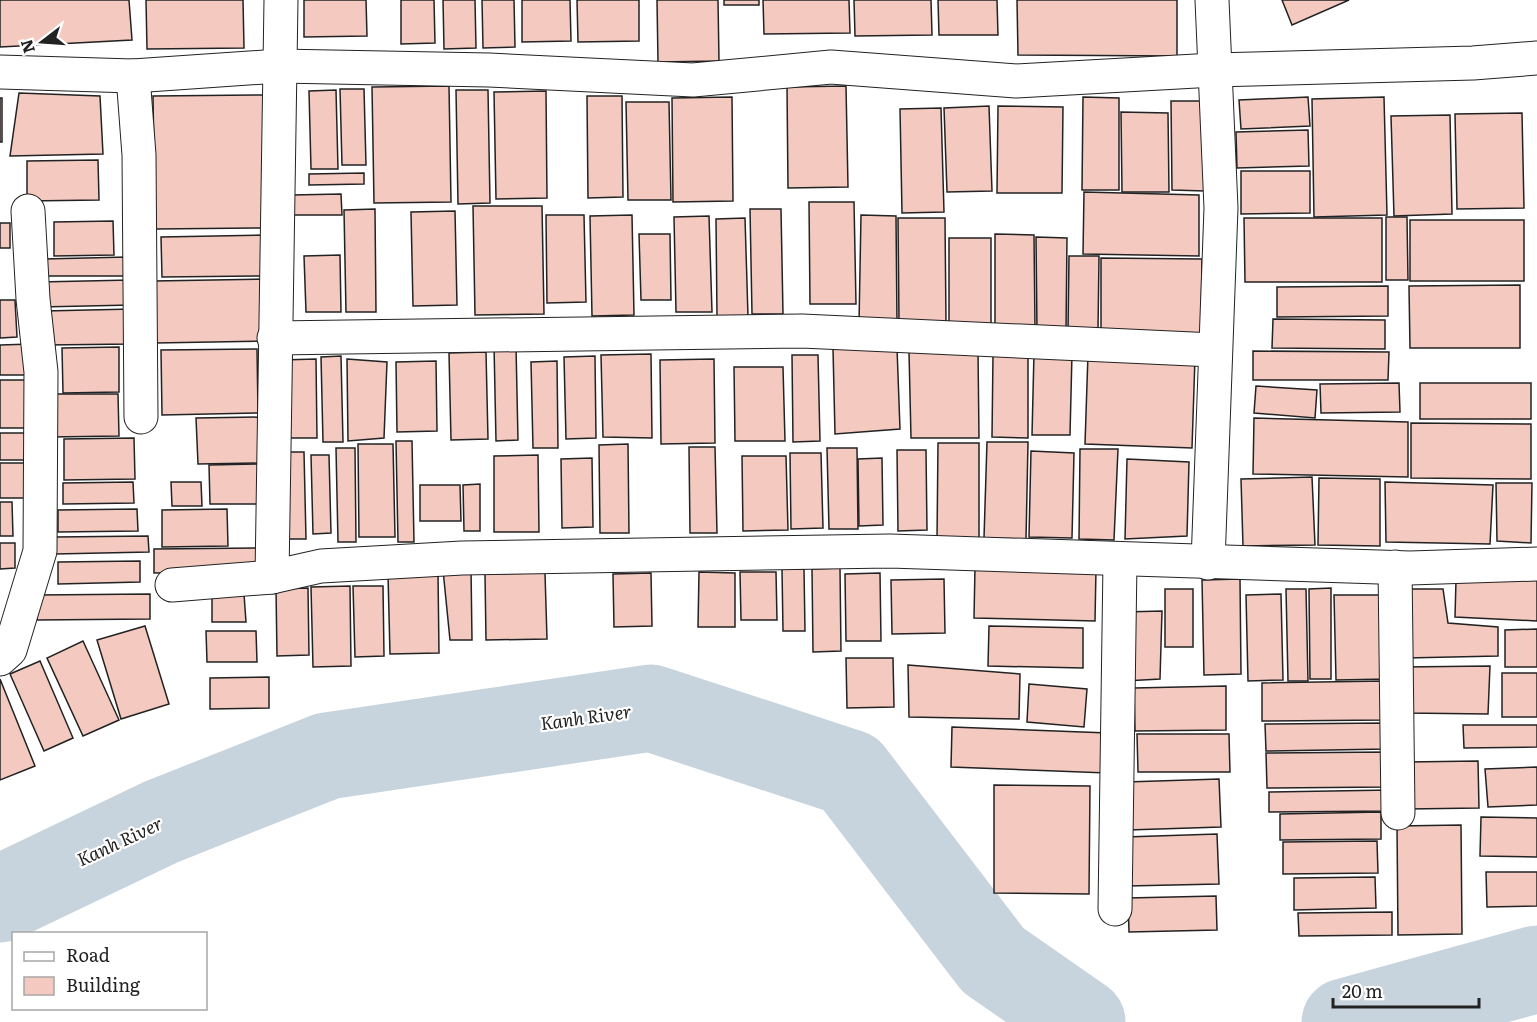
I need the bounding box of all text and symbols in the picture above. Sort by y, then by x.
north arrow [12,12,72,72]
text: N [13,37,40,57]
water label: Kanh River [538,697,633,736]
water label: Kanh River [72,809,167,872]
legend [12,932,207,1010]
text: Road [66,941,110,968]
text: Building [66,971,141,998]
scale bar [1333,971,1478,1009]
text: 20 m [1342,977,1383,1004]

